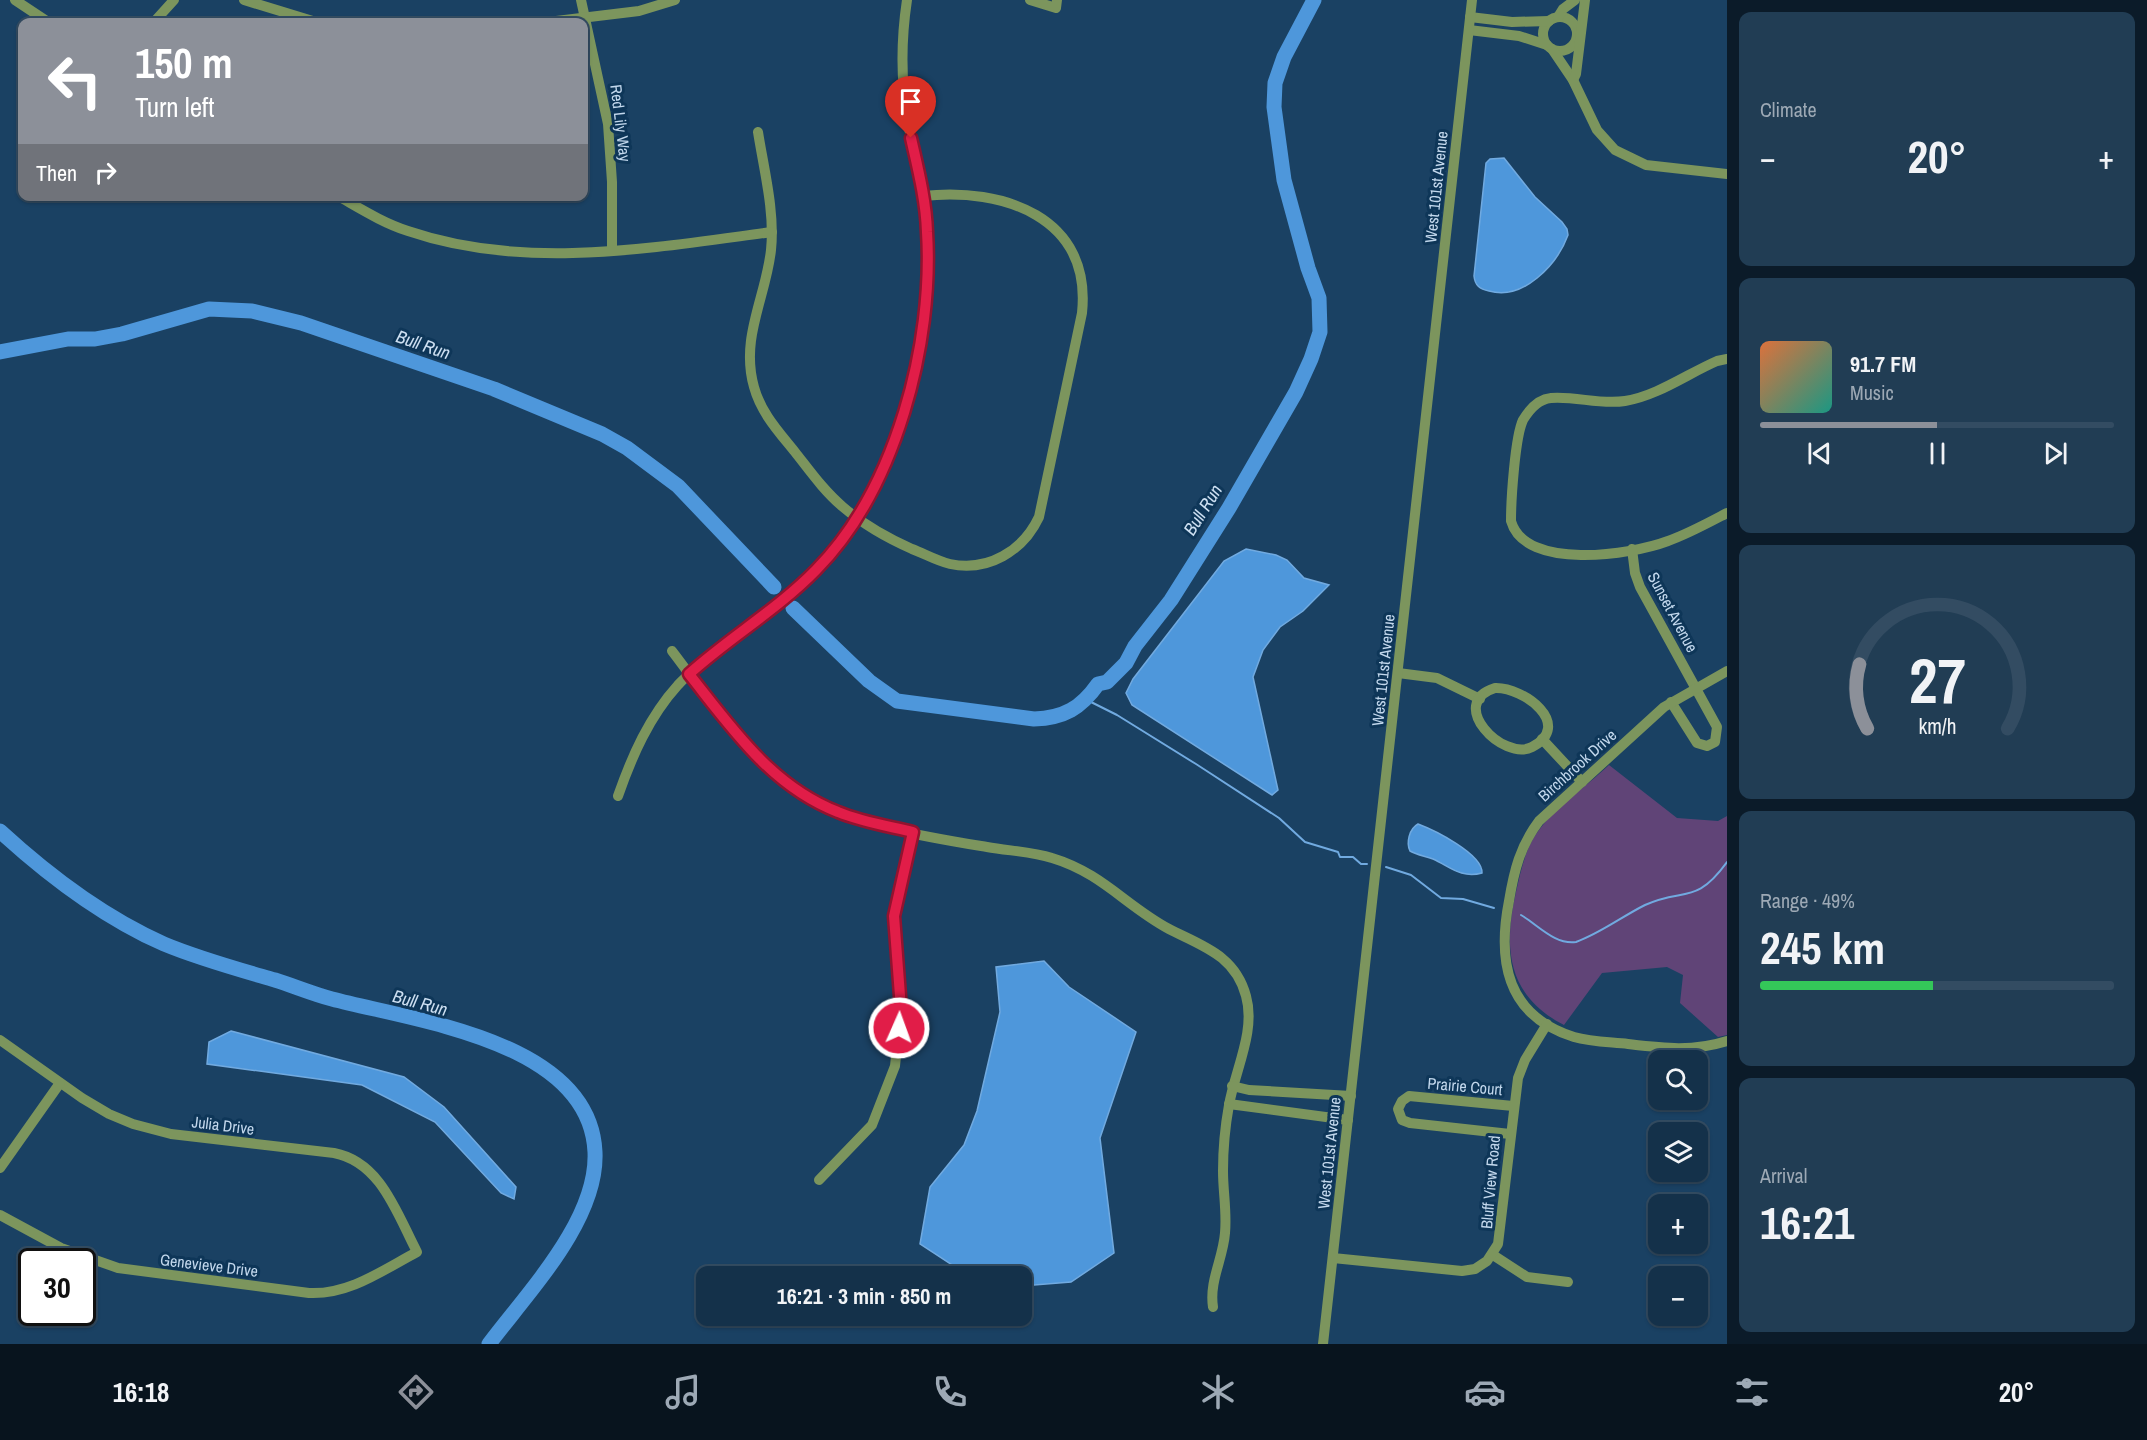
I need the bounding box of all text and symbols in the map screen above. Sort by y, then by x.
text: 150 m [135,35,233,91]
icon: left [36,42,114,120]
pin [885,76,936,138]
street label: Red Lily Way [605,83,637,163]
icon: arrive [894,85,927,118]
text: Turn left [135,89,214,125]
text: Climate [1760,96,1817,123]
text: 20° [1907,126,1967,187]
street label: West 101st Avenue [1419,130,1453,244]
text: − [1760,135,1776,179]
text: + [2098,135,2114,179]
icon: right [89,156,122,189]
text: Then [36,158,77,188]
water label: Bull Run [393,324,454,365]
text: 91.7 FM [1850,349,1916,379]
text: Music [1850,379,1894,406]
icon: previous [1803,437,1836,470]
icon: pause [1921,437,1954,470]
icon: next [2039,437,2072,470]
water label: Bull Run [1177,479,1228,540]
street label: Sunset Avenue [1643,568,1703,656]
street label: West 101st Avenue [1366,613,1400,727]
text: 27 [1909,638,1965,722]
text: km/h [1918,712,1956,741]
street label: Birchbrook Drive [1533,724,1621,806]
text: Range · 49% [1760,887,1855,914]
text: 245 km [1760,917,1885,978]
water label: Bull Run [390,983,450,1022]
position arrow [867,996,931,1060]
map controls [1648,1050,1708,1326]
button: search [1648,1050,1708,1110]
street label: Prairie Court [1427,1072,1504,1100]
street label: West 101st Avenue [1312,1096,1346,1210]
street label: Julia Drive [191,1110,255,1140]
button: layers [1648,1122,1708,1182]
street label: Bluff View Road [1475,1134,1505,1230]
text: Arrival [1760,1162,1807,1189]
text: 16:21 [1760,1192,1854,1253]
button: + [1648,1194,1708,1254]
speed limit sign: 30 [18,1248,96,1326]
street label: Genevieve Drive [159,1248,259,1282]
button: − [1648,1266,1708,1326]
text: 16:21 · 3 min · 850 m [777,1281,951,1311]
icon: directions [395,1371,437,1413]
icon: music [662,1371,704,1413]
icon: phone [929,1371,971,1413]
icon: climate [1197,1371,1239,1413]
icon: car [1464,1371,1506,1413]
icon: filters [1731,1371,1773,1413]
text: 16:18 [113,1374,169,1410]
text: 20° [1999,1374,2034,1410]

